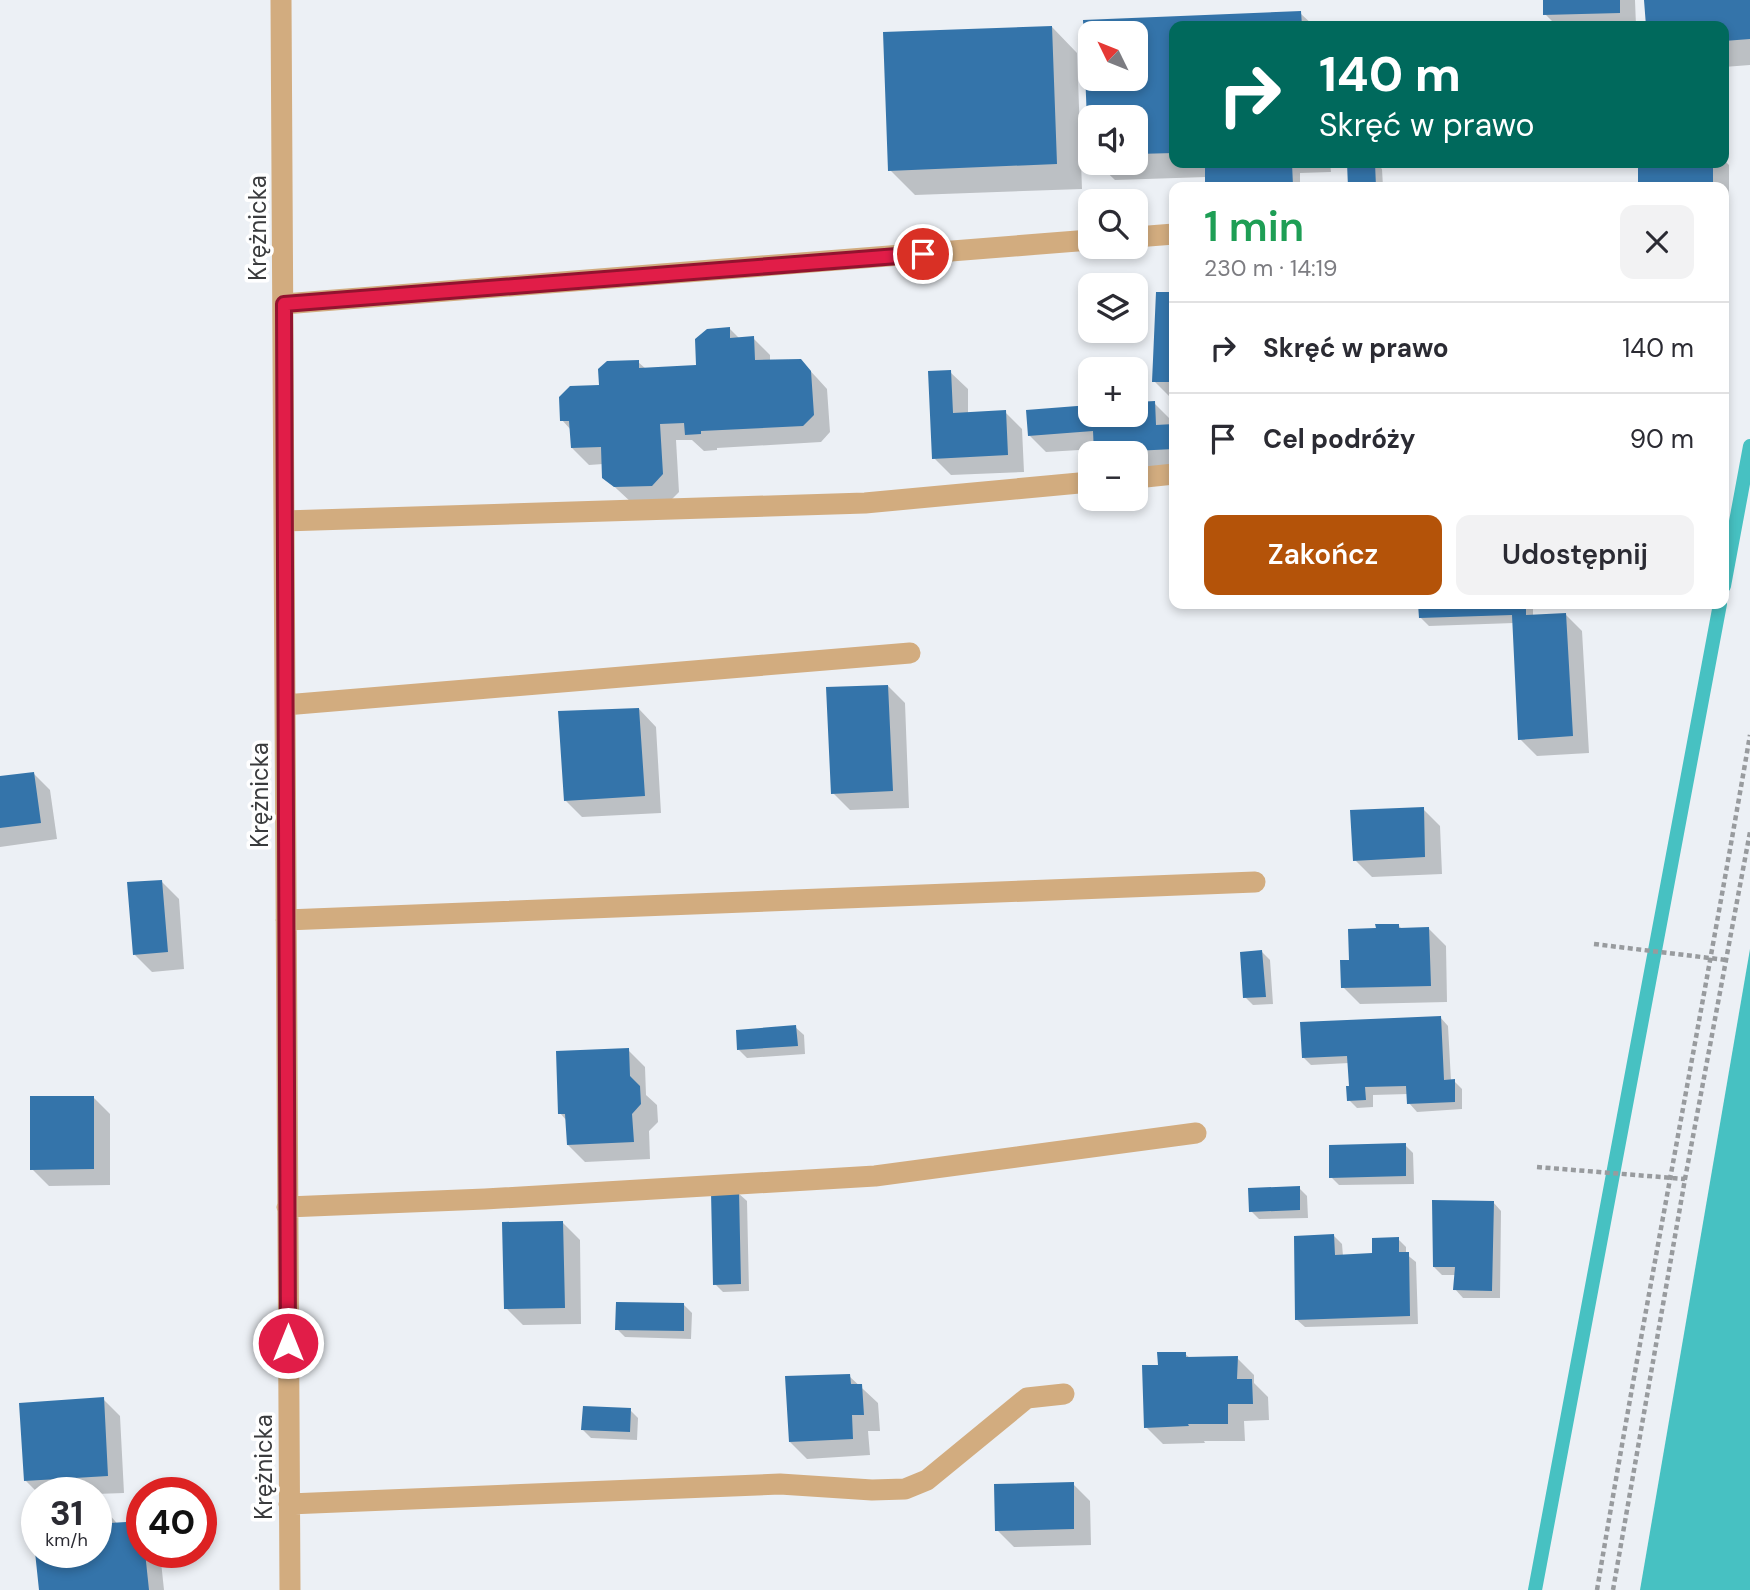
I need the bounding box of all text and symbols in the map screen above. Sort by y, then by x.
north arrow [1078,21,1148,91]
map controls [1078,21,1148,511]
text: 140 m [1319,42,1461,106]
icon: right [1204,49,1295,140]
text: Skręć w prawo [1319,104,1535,146]
button: sound [1078,105,1148,175]
street label: Krężnicka [242,175,273,281]
button: search [1078,189,1148,259]
text: 1 min [1204,199,1304,254]
button: close [1620,205,1694,279]
pin [893,224,953,284]
icon: arrive [904,235,942,273]
text: 230 m · 14:19 [1204,253,1337,283]
button: layers [1078,273,1148,343]
icon: right [1204,329,1242,367]
text: Skręć w prawo [1263,331,1449,365]
text: 140 m [1622,331,1694,365]
button: + [1078,357,1148,427]
icon: arrive [1204,420,1242,458]
text: Cel podróży [1263,422,1416,456]
text: 90 m [1630,422,1694,456]
button: − [1078,441,1148,511]
button: Zakończ [1204,515,1442,595]
button: Udostępnij [1456,515,1694,595]
street label: Krężnicka [244,742,275,848]
position arrow [251,1306,325,1380]
street label: Krężnicka [248,1414,279,1520]
speed limit sign: 40 [126,1477,217,1568]
text: 31 [50,1490,83,1536]
text: km/h [45,1528,88,1552]

